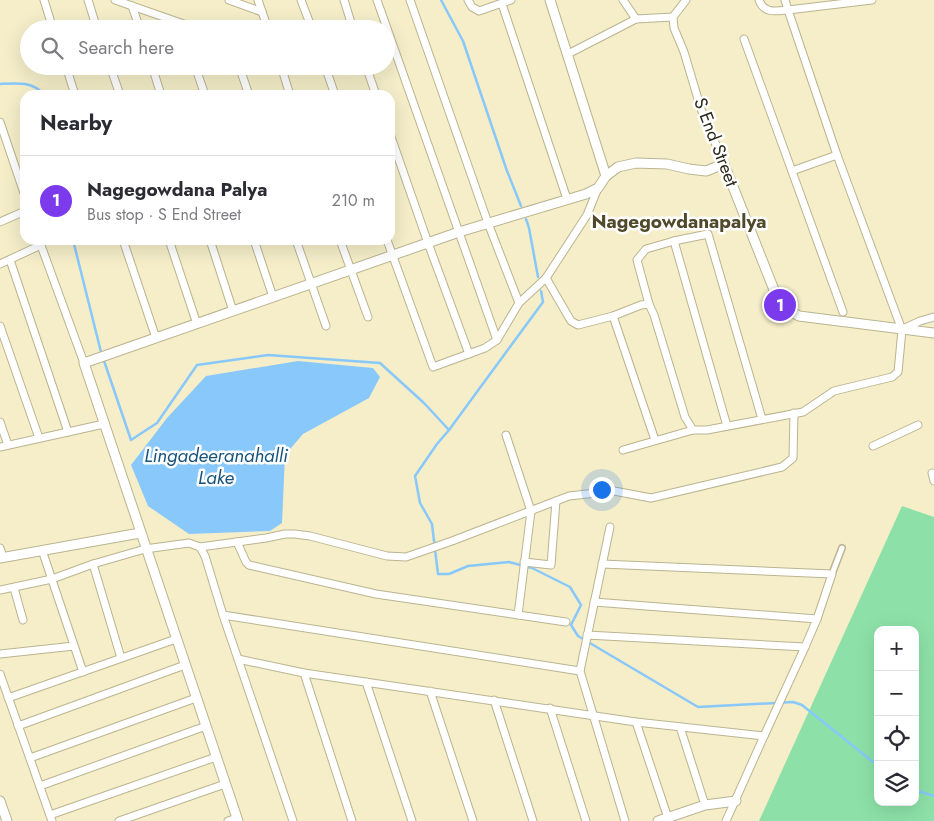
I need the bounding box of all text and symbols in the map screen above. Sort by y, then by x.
search box [20,20,395,75]
icon: search [38,34,66,62]
text: Search here [78,34,174,61]
street label: S End Street [687,94,745,191]
text: Nearby [40,108,112,138]
text: Nagegowdana Palya [87,176,267,203]
text: 1 [52,189,60,212]
text: 210 m [332,189,375,212]
text: Bus stop · S End Street [87,203,241,226]
district label: Nagegowdanapalya [591,208,767,235]
pin: 1 [764,286,796,324]
water label: Lingadeeranahalli Lake [144,442,289,491]
your location [589,477,615,503]
map controls [874,626,919,806]
button: + [874,626,919,671]
button: − [874,671,919,716]
button: locate [874,716,919,761]
button: layers [874,761,919,806]

